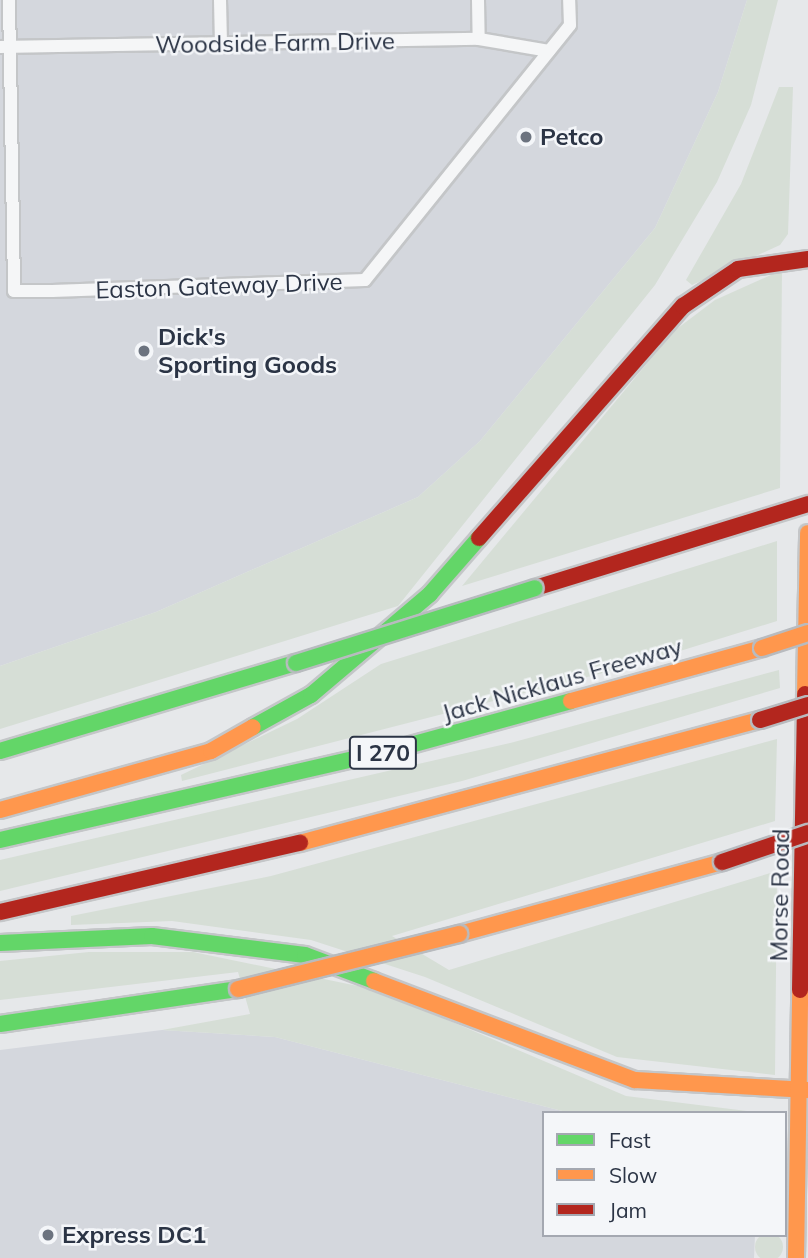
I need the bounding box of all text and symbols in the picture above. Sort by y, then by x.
street label: Woodside Farm Drive [155,27,395,59]
place label: Petco [540,123,604,151]
marker: Petco [518,129,534,145]
street label: Easton Gateway Drive [95,267,343,305]
place label: Dick's Sporting Goods [158,323,337,379]
marker: Dick's Sporting Goods [136,343,152,359]
street label: Jack Nicklaus Freeway [439,632,685,728]
road number: I 270 [348,734,418,772]
street label: Morse Road [764,828,796,962]
legend [542,1111,787,1237]
text: Fast [609,1127,651,1153]
text: Slow [609,1162,657,1188]
text: Jam [609,1197,647,1223]
place label: Express DC1 [62,1221,206,1249]
marker: Express DC1 [40,1227,56,1243]

